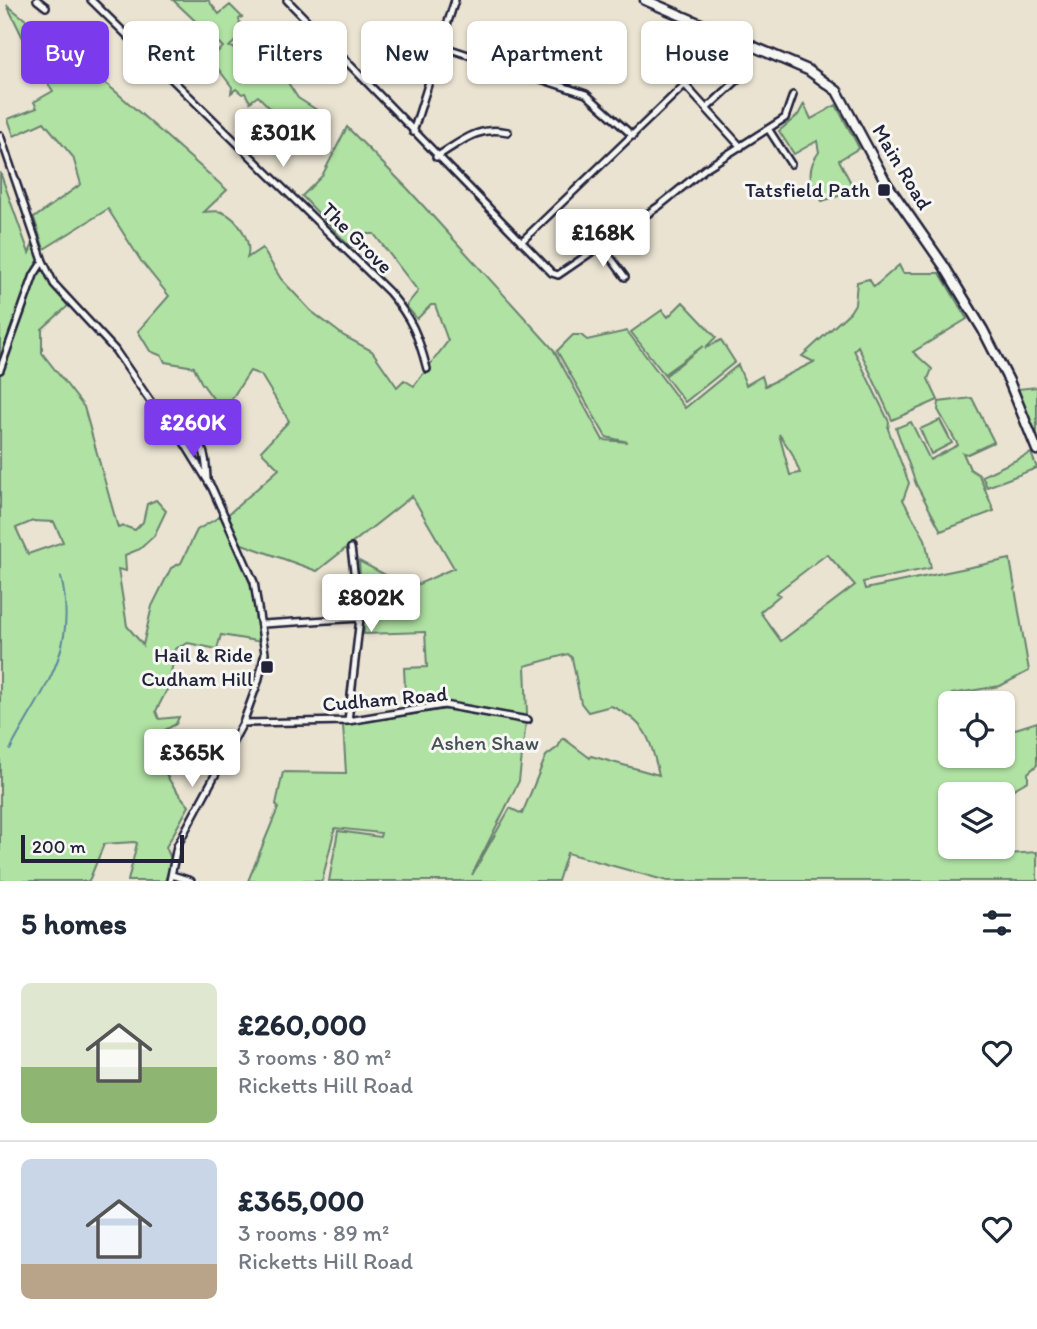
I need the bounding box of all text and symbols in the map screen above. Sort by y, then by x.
chip: Buy [21,21,109,84]
chip: Rent [123,21,219,84]
chip: Filters [233,21,347,84]
chip: New [361,21,453,84]
chip: Apartment [467,21,627,84]
chip: House [641,21,753,84]
pin: £301K [234,110,332,169]
text: £301K [251,118,315,146]
street label: Main Road [867,119,938,214]
place label: Tatsfield Path [745,177,870,202]
marker: Tatsfield Path [876,182,892,198]
street label: The Grove [316,197,398,279]
pin: £168K [554,210,652,269]
text: £168K [572,218,634,246]
pin: £260K [144,400,242,459]
text: £260K [160,408,226,436]
pin: £802K [322,574,420,634]
text: £802K [338,583,404,611]
place label: Hail & Ride Cudham Hill [141,642,253,691]
marker: Hail & Ride Cudham Hill [259,659,275,675]
street label: Cudham Road [321,681,449,716]
map controls [938,691,1015,859]
button: locate [938,691,1015,768]
pin: £365K [143,730,241,789]
park label: Ashen Shaw [431,730,539,755]
text: £365K [160,738,224,766]
button: layers [938,782,1015,859]
scale bar [21,832,184,864]
text: 200 m [32,835,86,858]
icon: filters [978,904,1016,942]
text: 5 homes [21,905,127,942]
text: £260,000 [238,1006,367,1043]
icon: home [77,1011,161,1095]
icon: heart [978,1034,1016,1072]
text: 3 rooms · 80 m² [238,1043,392,1071]
text: Ricketts Hill Road [238,1071,413,1099]
text: £365,000 [238,1182,365,1219]
icon: home [77,1187,161,1271]
icon: heart [978,1210,1016,1248]
text: 3 rooms · 89 m² [238,1219,389,1247]
text: Ricketts Hill Road [238,1247,413,1275]

